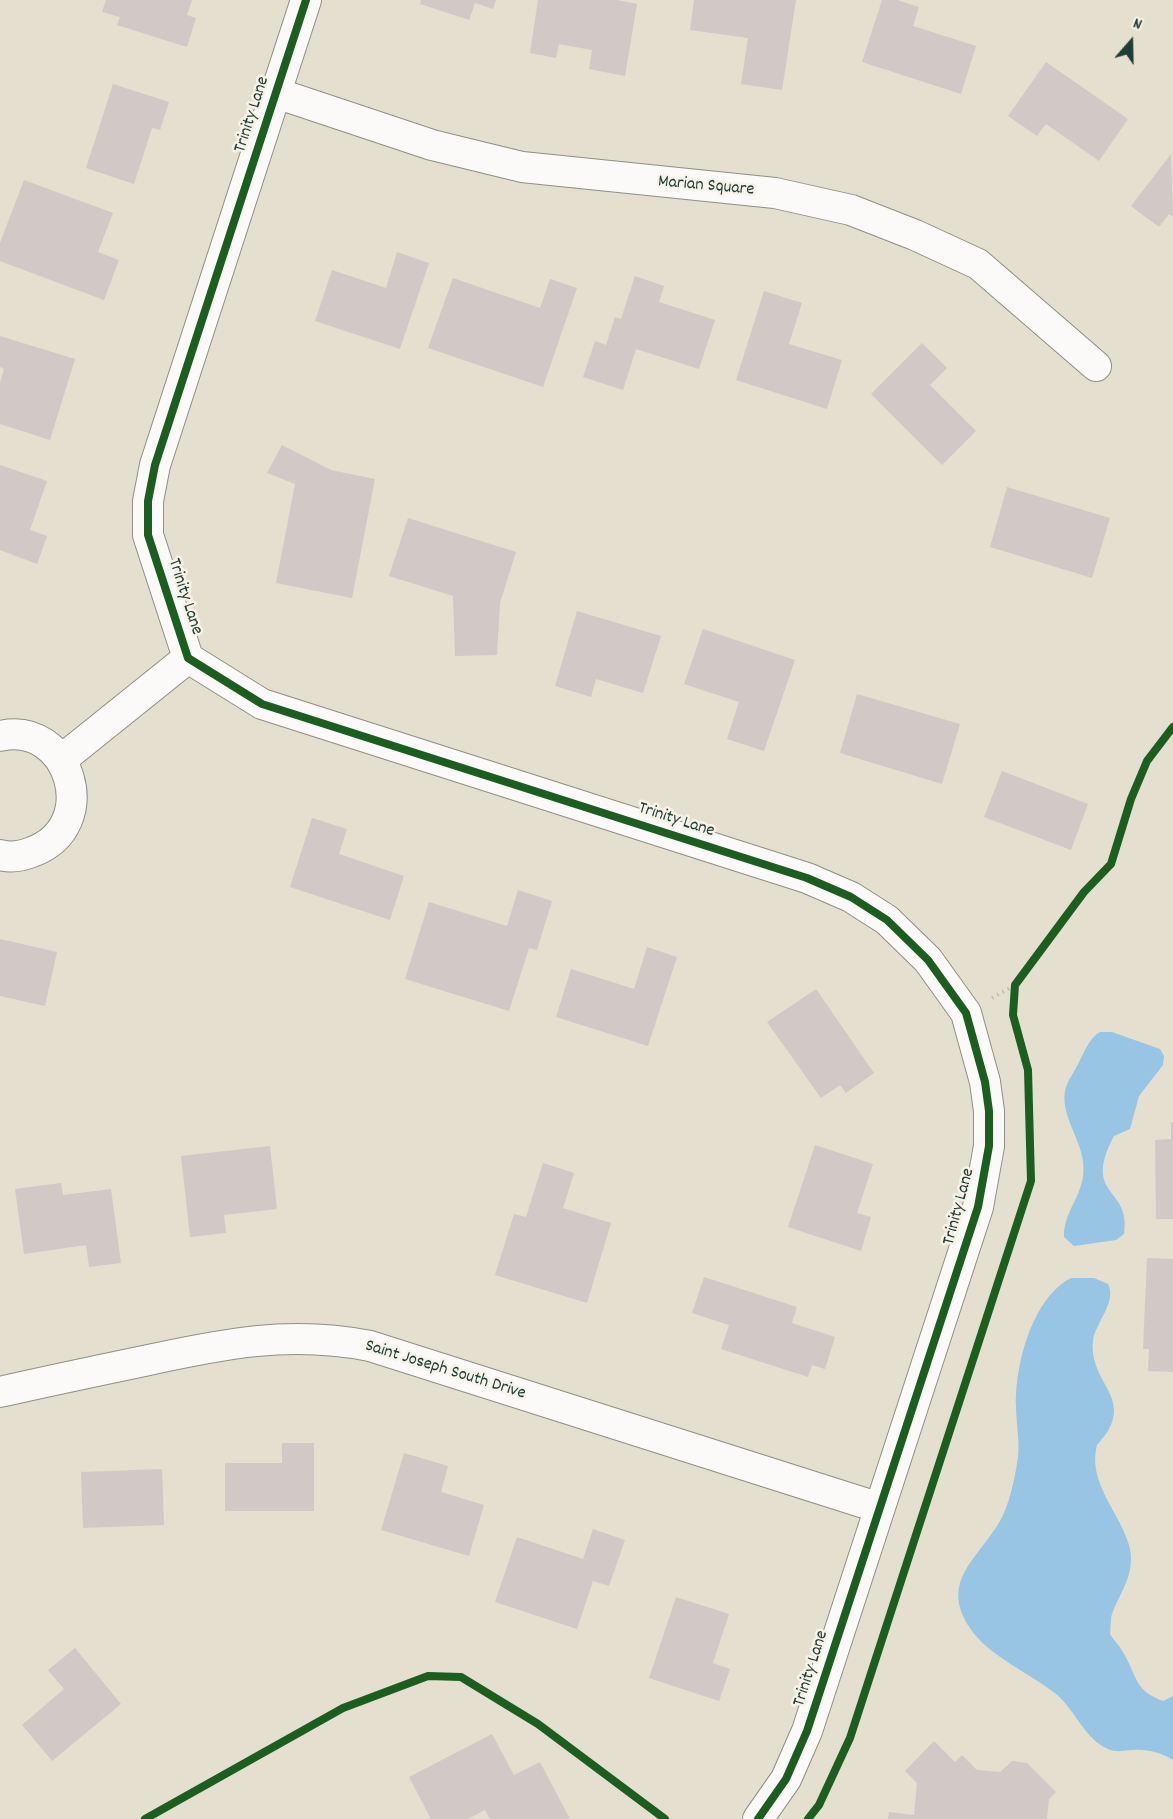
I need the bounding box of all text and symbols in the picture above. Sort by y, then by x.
north arrow [1101,12,1161,72]
text: N [1130,12,1145,37]
street label: Trinity Lane [231,74,275,156]
street label: Marian Square [657,172,755,202]
street label: Trinity Lane [162,556,206,638]
street label: Trinity Lane [635,799,717,843]
street label: Trinity Lane [939,1166,981,1248]
street label: Saint Joseph South Drive [362,1336,528,1406]
street label: Trinity Lane [790,1628,834,1710]

